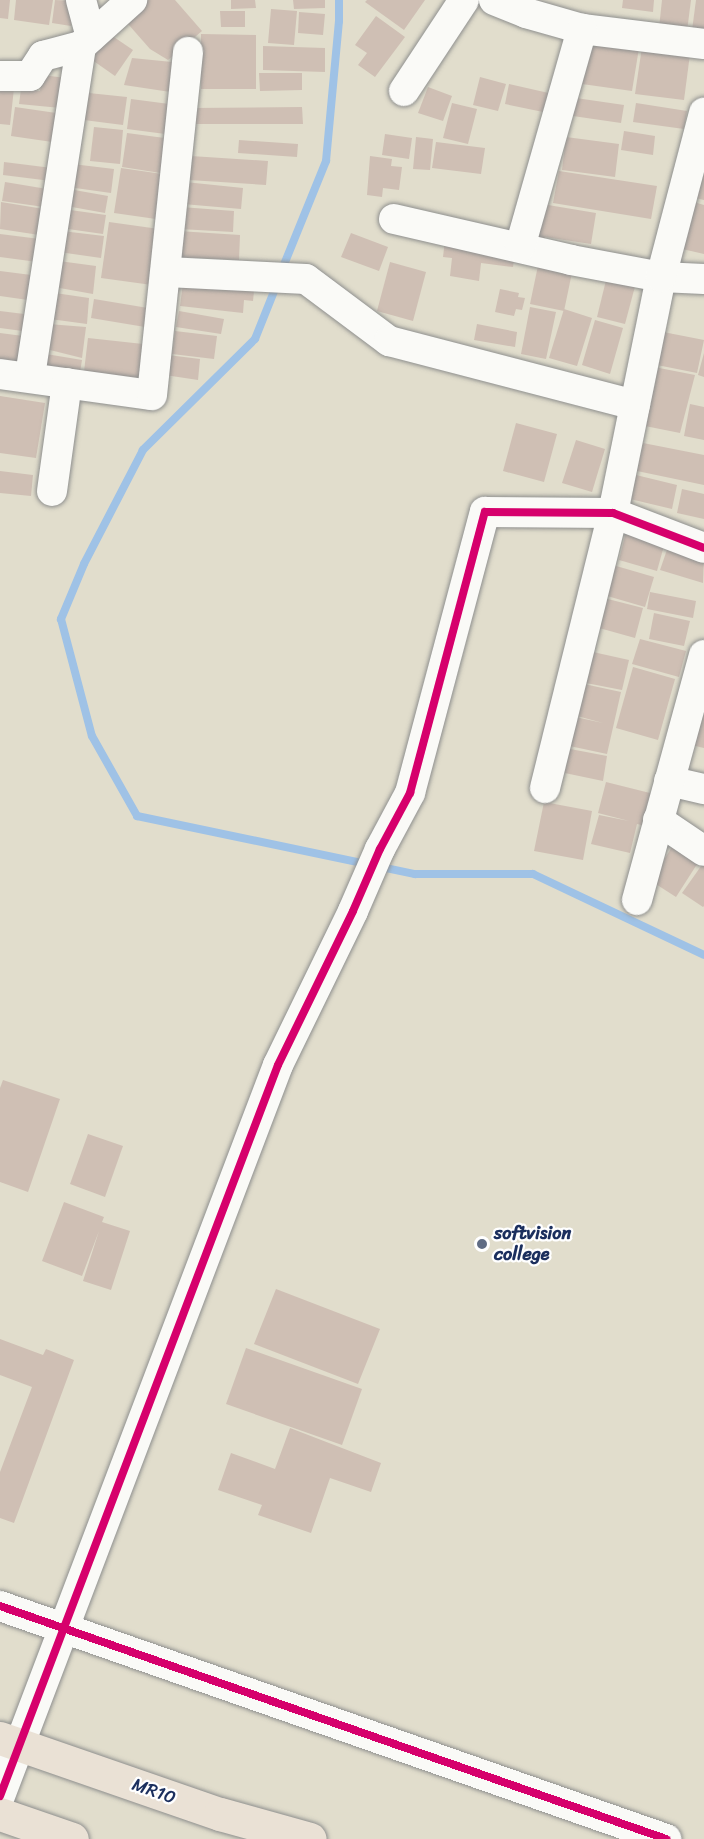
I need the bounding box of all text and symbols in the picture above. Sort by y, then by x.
place label: softvision college [494,1223,571,1266]
marker: softvision college [475,1237,489,1251]
street label: MR10 [129,1774,179,1808]

